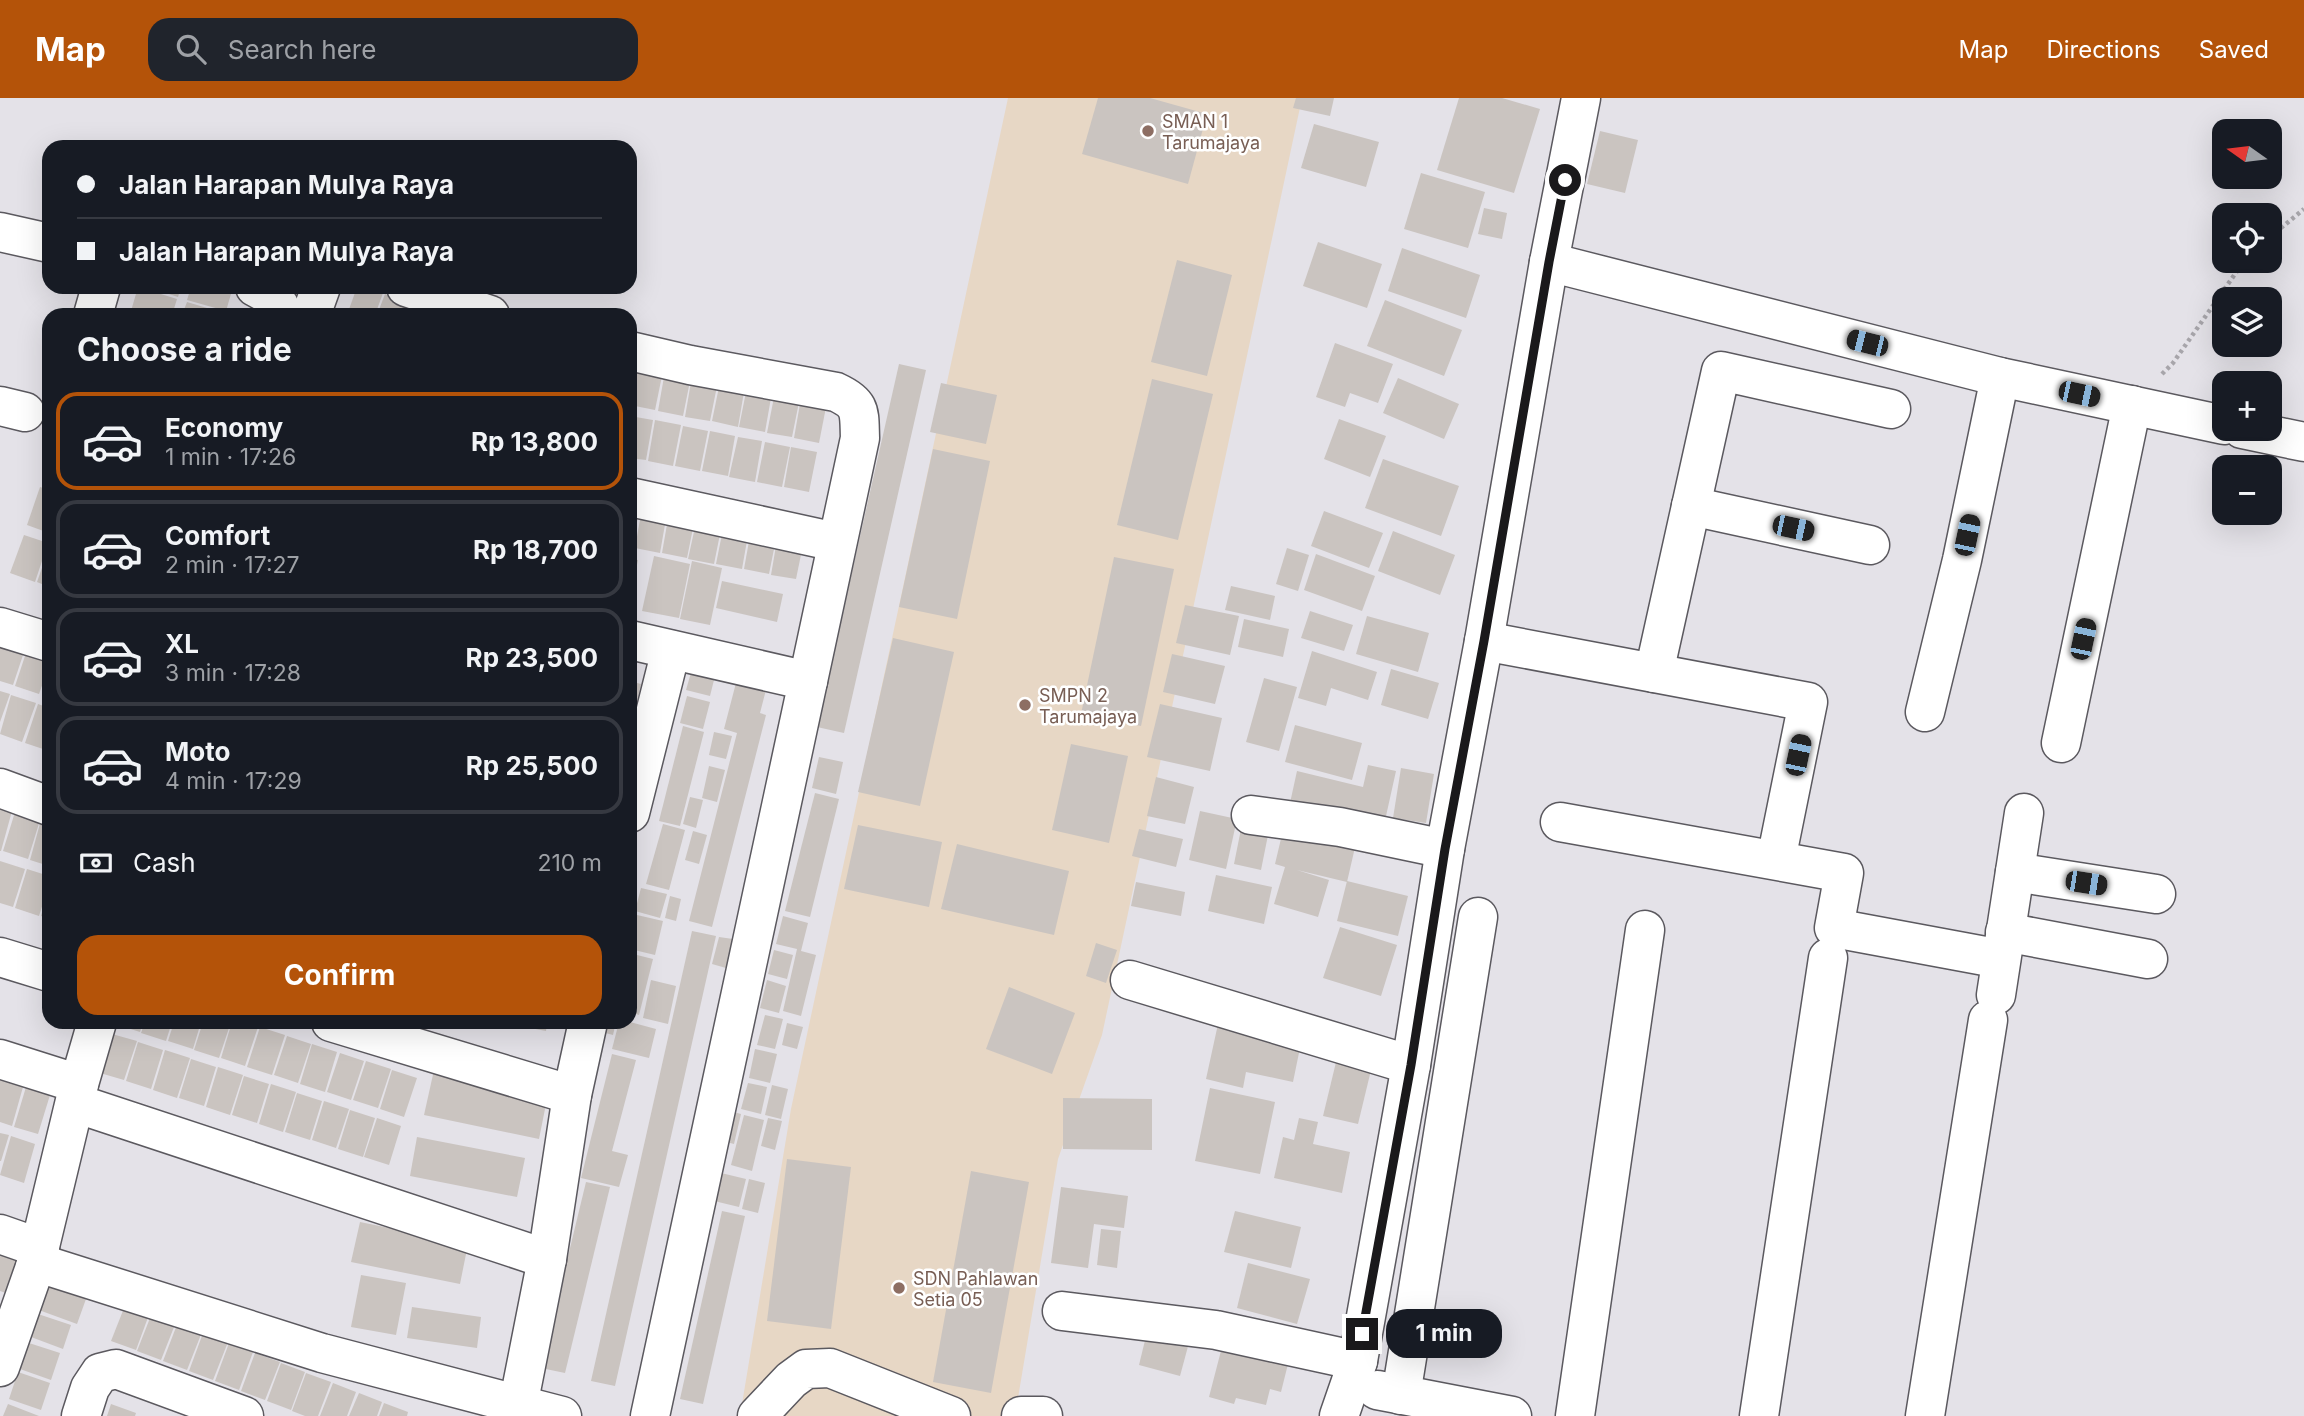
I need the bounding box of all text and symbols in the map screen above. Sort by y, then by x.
search box [148,18,638,81]
text: Map [35,29,106,69]
icon: search [172,30,210,68]
text: Search here [228,34,376,65]
text: Map [1959,35,2008,64]
text: Directions [2046,35,2161,64]
text: Saved [2199,35,2269,64]
place label: SMAN 1 Tarumajaya [1162,111,1260,153]
north arrow [2212,119,2282,189]
map controls [2212,119,2282,525]
marker: SMAN 1 Tarumajaya [1140,123,1156,139]
route start [1549,164,1581,196]
text: Jalan Harapan Mulya Raya [119,169,454,200]
button: locate [2212,203,2282,273]
text: Jalan Harapan Mulya Raya [119,236,454,267]
button: layers [2212,287,2282,357]
car [1845,328,1890,358]
text: Choose a ride [77,330,292,369]
button: + [2212,371,2282,441]
car [2057,379,2102,409]
icon: car [81,410,144,473]
text: Economy [165,412,283,443]
text: Rp 13,800 [471,426,598,457]
text: 1 min · 17:26 [165,443,296,471]
button: − [2212,455,2282,525]
car [1953,512,1982,558]
car [1771,513,1816,543]
icon: car [81,518,144,581]
text: Comfort [165,520,270,551]
text: Rp 18,700 [473,534,598,565]
text: 2 min · 17:27 [165,551,300,579]
car [2069,616,2098,662]
icon: car [81,626,144,689]
text: XL [165,628,199,659]
text: Rp 23,500 [466,642,598,673]
text: 3 min · 17:28 [165,659,301,687]
place label: SMPN 2 Tarumajaya [1039,685,1137,727]
marker: SMPN 2 Tarumajaya [1017,697,1033,713]
car [1784,732,1813,778]
icon: car [81,734,144,797]
text: Moto [165,736,230,767]
text: Rp 25,500 [466,750,598,781]
text: 4 min · 17:29 [165,767,302,795]
icon: cash [77,844,115,882]
text: Cash [133,847,196,878]
text: 210 m [537,849,602,877]
car [2064,869,2109,897]
button: Confirm [77,935,602,1015]
place label: SDN Pahlawan Setia 05 [913,1268,1038,1310]
marker: SDN Pahlawan Setia 05 [891,1280,907,1296]
callout: 1 min [1386,1310,1502,1358]
route end [1346,1318,1378,1350]
text: 1 min [1416,1319,1472,1347]

